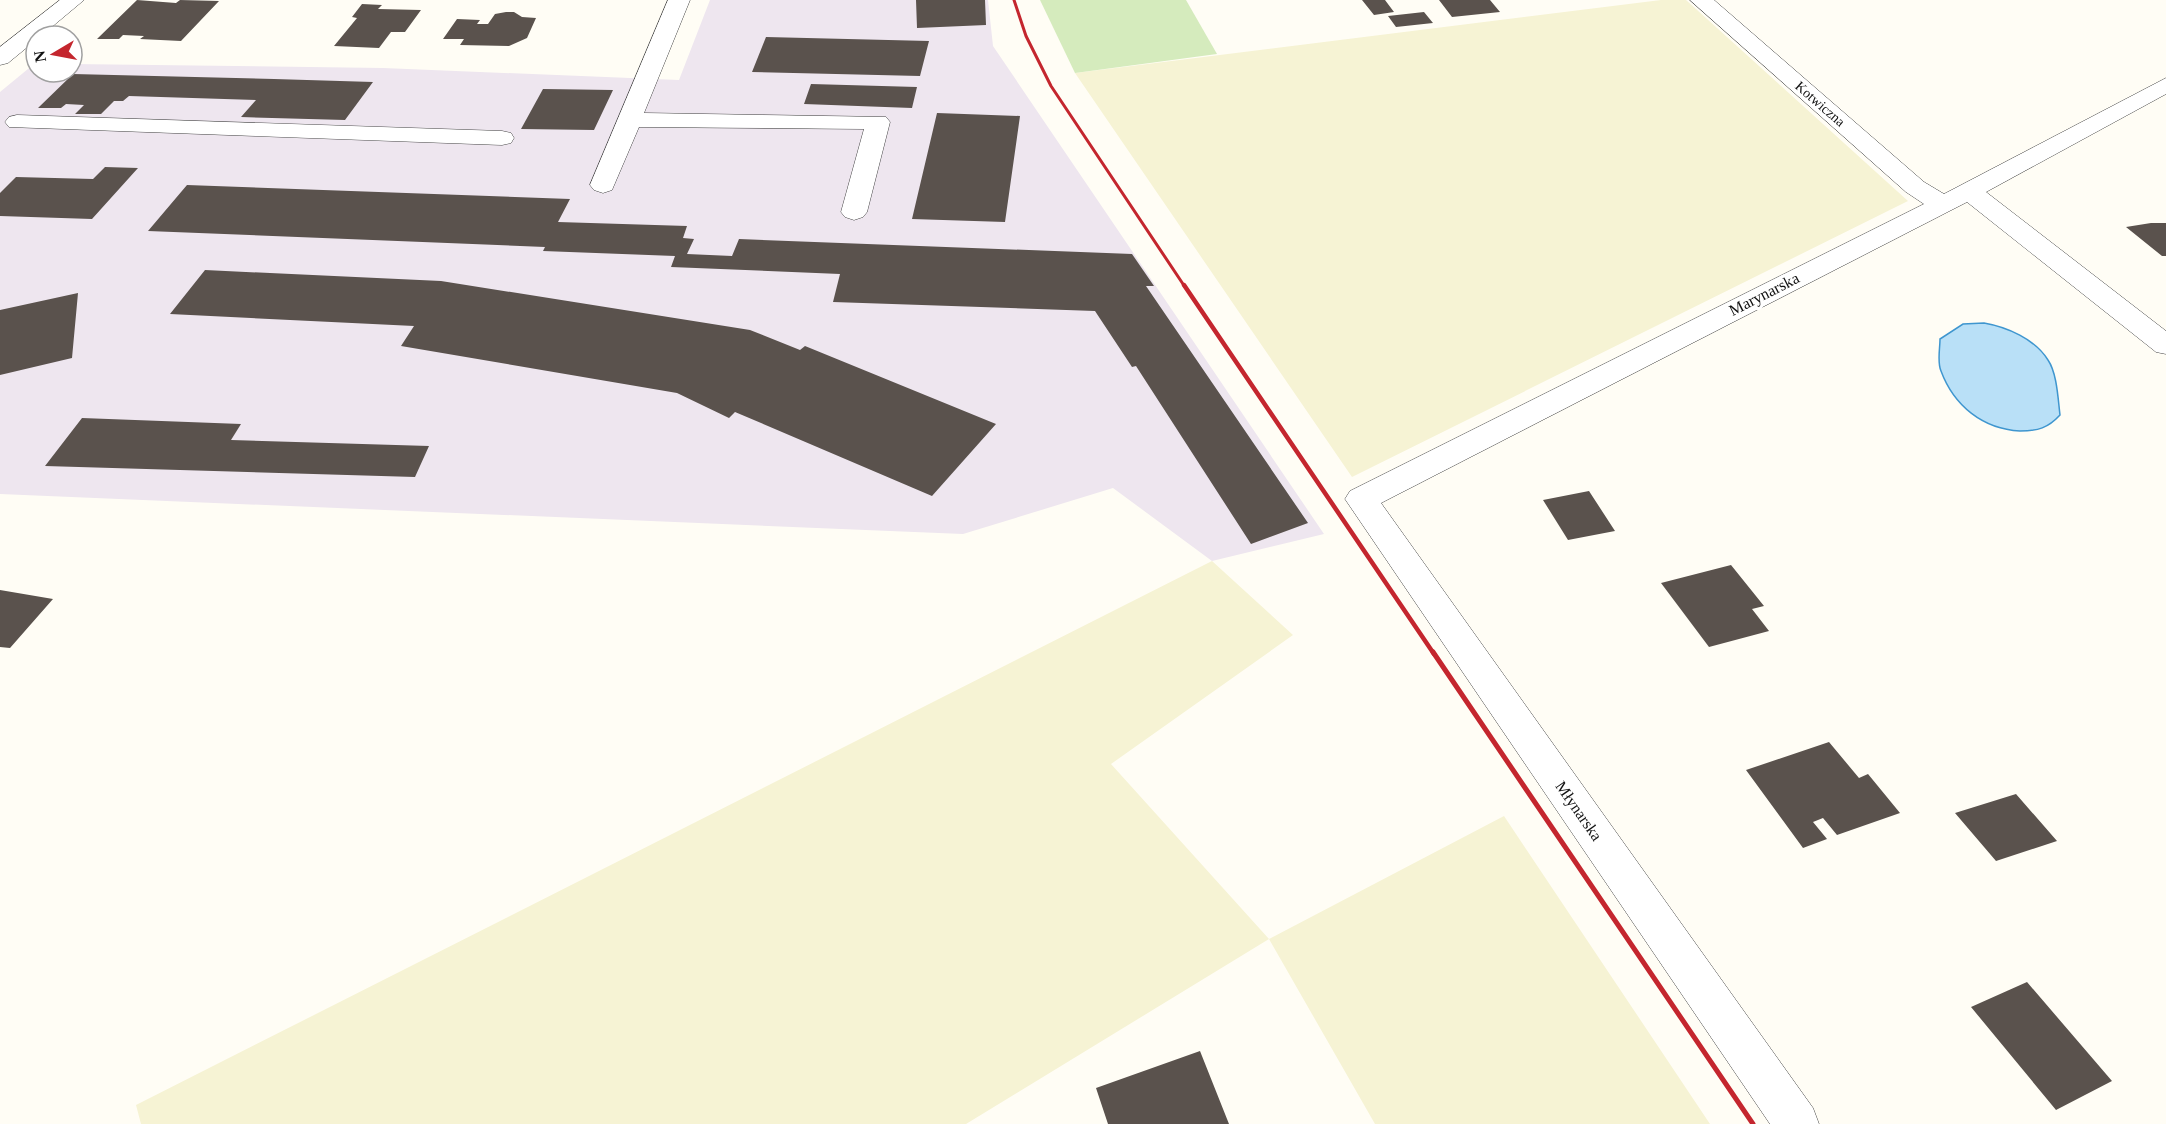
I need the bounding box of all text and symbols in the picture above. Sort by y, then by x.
north arrow [24,24,84,84]
text: N [30,49,49,64]
street label: Kotwiczna [1792,78,1848,130]
street label: Marynarska [1726,269,1802,320]
street label: Młynarska [1552,778,1606,844]

